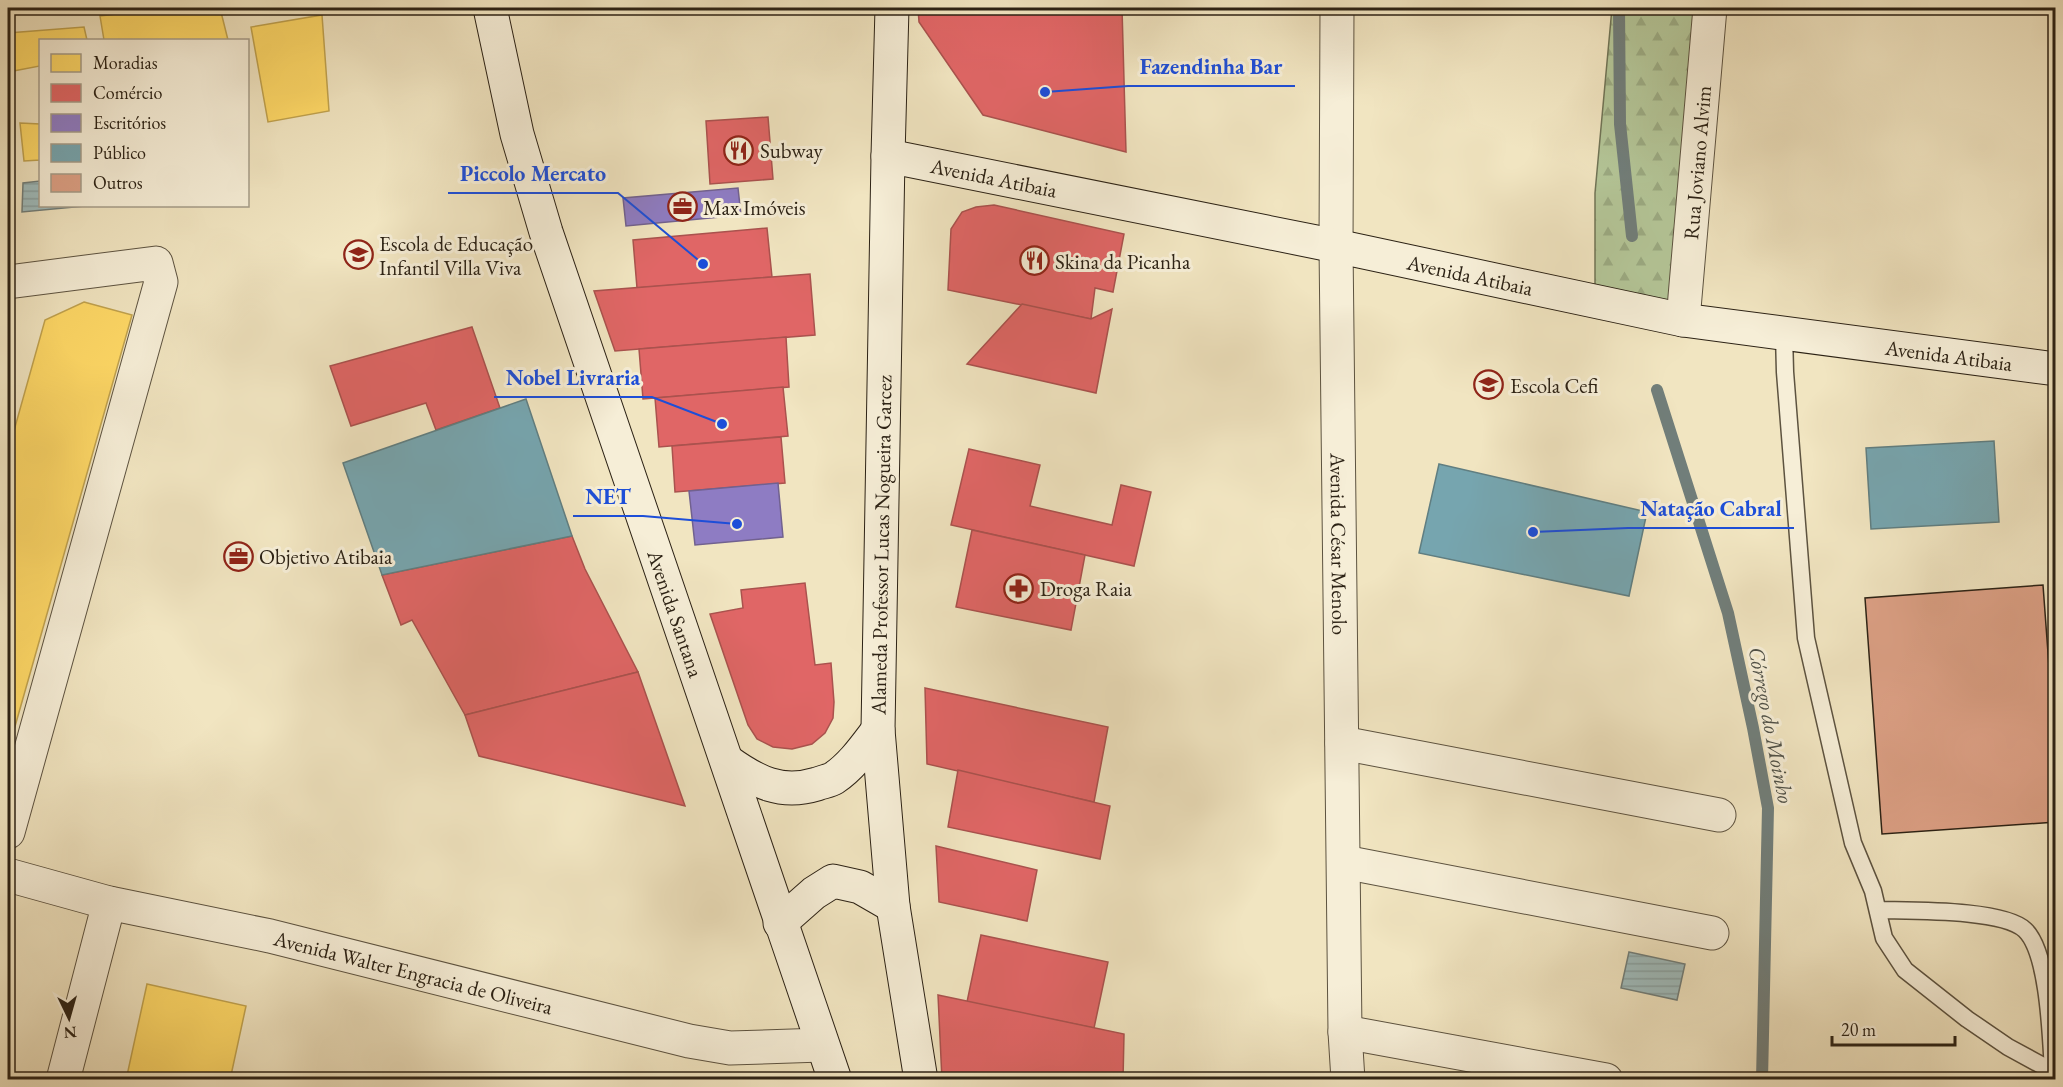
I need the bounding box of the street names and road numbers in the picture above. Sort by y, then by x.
street label: Rua Joviano Alvim [1677,84,1717,241]
street label: Avenida Atibaia [927,151,1060,203]
street label: Avenida Atibaia [1404,248,1536,301]
street label: Avenida Atibaia [1883,333,2015,377]
street label: Alameda Professor Lucas Nogueira Garcez [865,375,897,716]
street label: Avenida César Menolo [1325,452,1354,635]
street label: Avenida Santana [641,545,710,681]
street label: Avenida Walter Engracia de Oliveira [270,924,556,1020]

